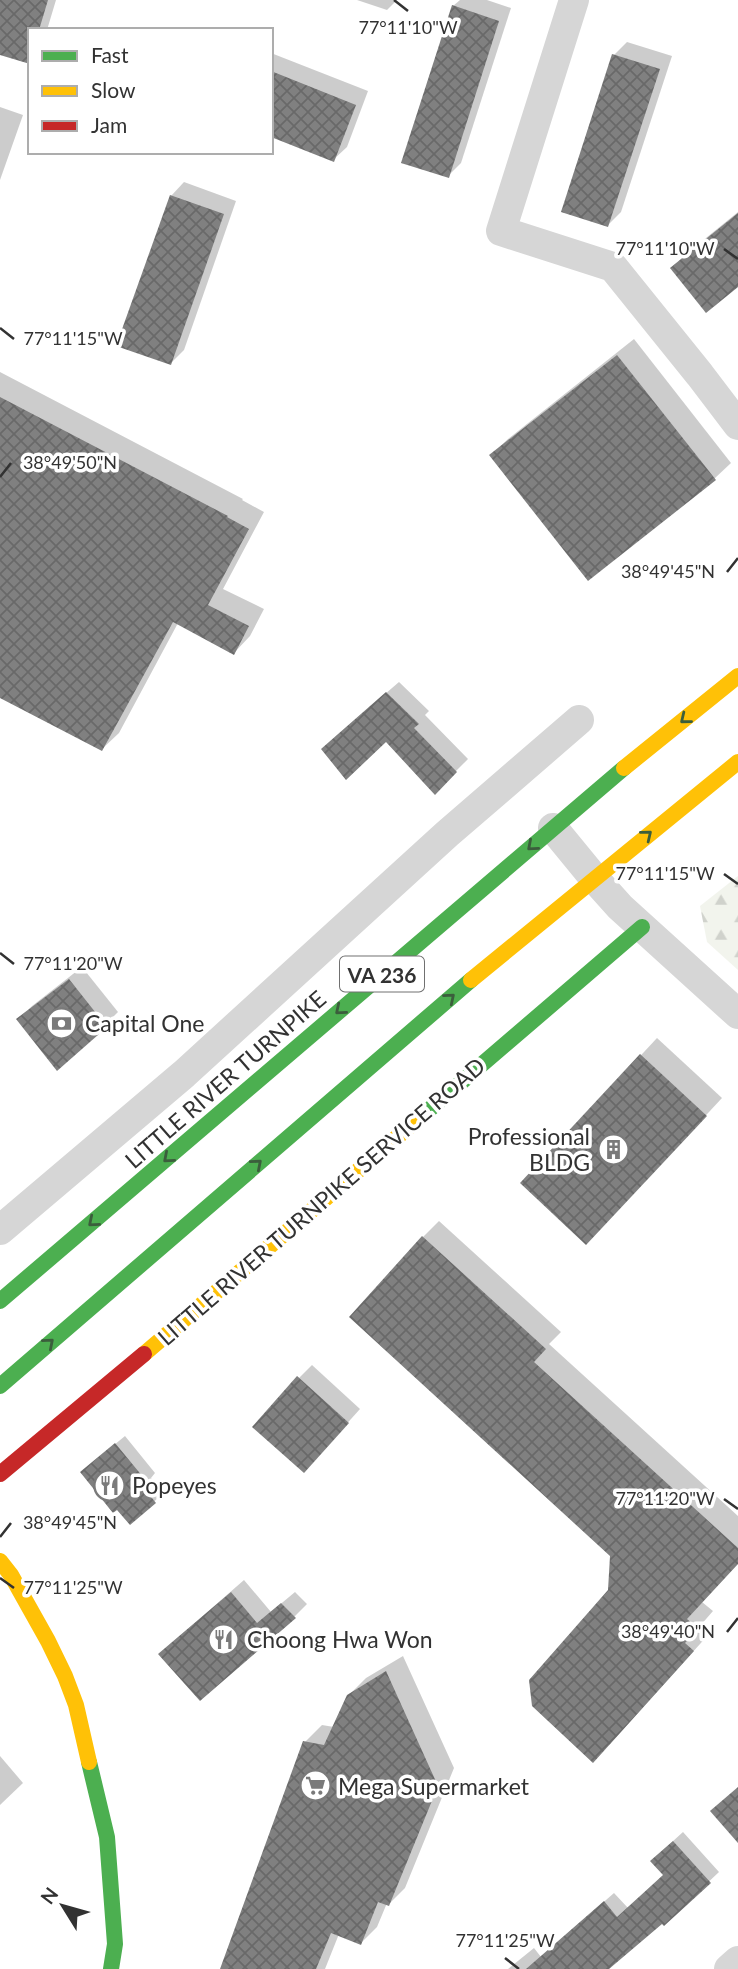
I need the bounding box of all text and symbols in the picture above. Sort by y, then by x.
text: 77°11'10"W [358,16,458,38]
legend [28,28,273,154]
text: Fast [91,42,129,67]
text: Slow [91,77,136,102]
text: Jam [91,112,127,137]
text: 77°11'10"W [615,237,715,259]
text: 77°11'15"W [23,327,123,349]
text: 38°49'50"N [23,451,117,473]
text: 38°49'45"N [621,560,715,582]
one-way arrow [680,711,693,723]
one-way arrow [638,831,651,843]
one-way arrow [527,838,540,850]
text: 77°11'15"W [615,862,715,884]
text: 77°11'20"W [23,952,123,974]
road number: VA 236 [340,956,424,992]
street label: LITTLE RIVER TURNPIKE [119,984,331,1174]
one-way arrow [442,994,455,1006]
one-way arrow [335,1002,348,1014]
bank icon: Capital One [45,1006,79,1040]
place label: Capital One [85,1009,204,1037]
street label: LITTLE RIVER TURNPIKE SERVICE ROAD [152,1051,490,1351]
place label: Professional BLDG [468,1122,590,1176]
building icon: Professional BLDG [596,1132,630,1166]
one-way arrow [163,1150,176,1162]
one-way arrow [249,1160,262,1172]
one-way arrow [88,1214,101,1226]
one-way arrow [40,1339,53,1352]
restaurant icon: Popeyes [92,1468,126,1502]
place label: Popeyes [132,1471,217,1499]
text: 77°11'20"W [615,1487,715,1509]
text: 38°49'45"N [23,1511,117,1533]
text: 77°11'25"W [23,1576,123,1598]
text: 38°49'40"N [621,1620,715,1642]
restaurant icon: Choong Hwa Won [207,1622,241,1656]
place label: Choong Hwa Won [247,1625,433,1653]
supermarket icon: Mega Supermarket [298,1769,332,1803]
place label: Mega Supermarket [338,1772,530,1800]
north arrow [28,1871,98,1941]
text: N [35,1883,63,1908]
text: 77°11'25"W [455,1929,555,1951]

